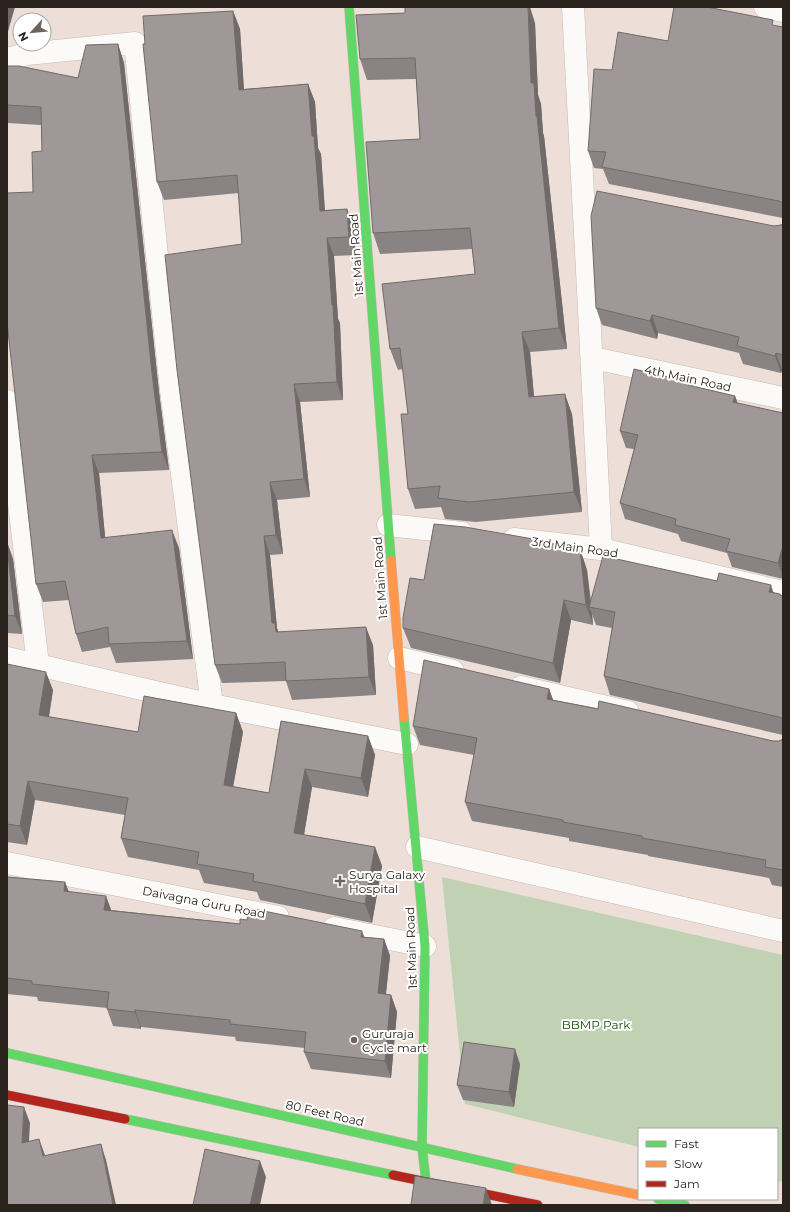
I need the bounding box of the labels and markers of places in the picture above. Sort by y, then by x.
place label: Surya Galaxy Hospital [349,867,425,896]
marker: Surya Galaxy Hospital [334,875,346,887]
place label: Gururaja Cycle mart [362,1026,427,1055]
marker: Gururaja Cycle mart [349,1035,359,1045]

